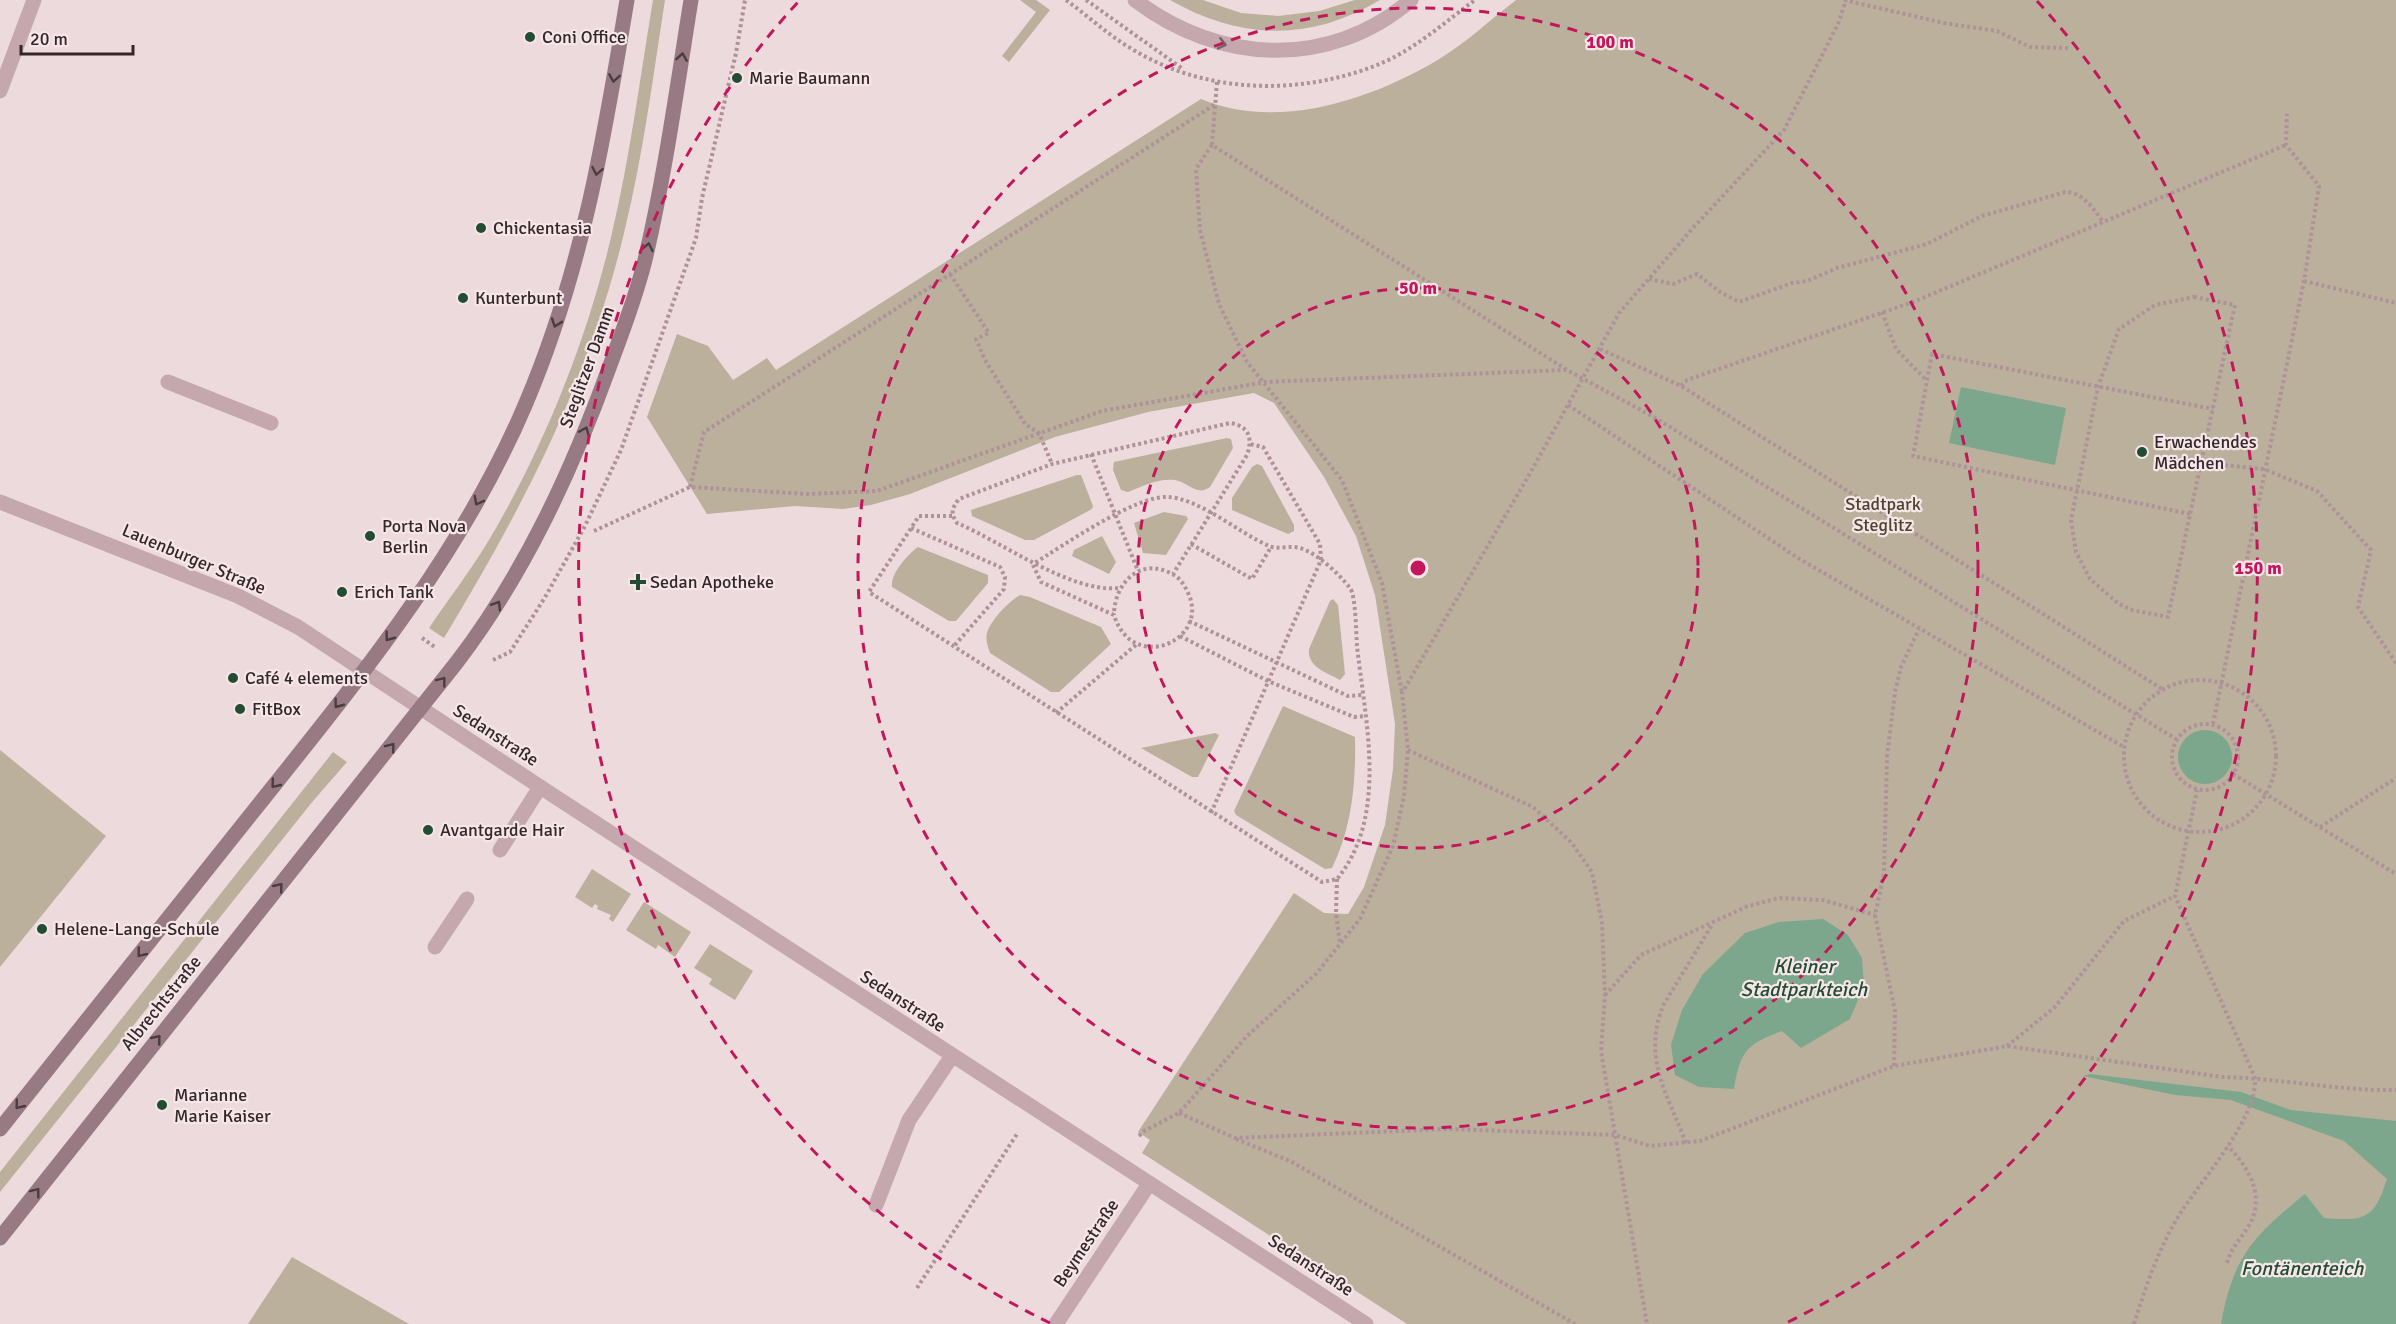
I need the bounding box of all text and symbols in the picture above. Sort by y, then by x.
scale bar [21,18,134,56]
place label: Coni Office [542,26,626,48]
text: 20 m [30,28,68,50]
marker: Coni Office [523,30,537,44]
text: 100 m [1586,31,1634,53]
one-way arrow [1217,36,1227,49]
one-way arrow [675,53,687,62]
place label: Marie Baumann [749,67,870,89]
marker: Marie Baumann [730,71,744,85]
one-way arrow [608,73,621,83]
one-way arrow [591,166,604,176]
place label: Chickentasia [493,217,592,239]
marker: Chickentasia [474,221,488,235]
one-way arrow [640,242,653,252]
text: 50 m [1399,277,1437,299]
place label: Kunterbunt [475,287,562,309]
marker: Kunterbunt [456,291,470,305]
street label: Steglitzer Damm [555,303,619,431]
one-way arrow [551,317,564,328]
one-way arrow [578,427,590,438]
place label: Erwachendes Mädchen [2154,431,2257,474]
marker: Erwachendes Mädchen [2135,445,2149,459]
park label: Stadtpark Steglitz [1845,493,1921,536]
one-way arrow [474,495,485,505]
place label: Porta Nova Berlin [382,515,466,558]
street label: Lauenburger Straße [119,519,269,599]
marker: Porta Nova Berlin [363,529,377,543]
text: 150 m [2234,557,2282,579]
centre of rings [1408,558,1428,578]
place label: Sedan Apotheke [650,571,774,593]
marker: Sedan Apotheke [631,575,645,589]
place label: Erich Tank [354,581,434,603]
marker: Erich Tank [335,585,349,599]
one-way arrow [489,601,501,611]
one-way arrow [386,630,397,641]
place label: Café 4 elements [245,667,368,689]
marker: Café 4 elements [226,671,240,685]
one-way arrow [435,677,446,688]
place label: FitBox [252,698,301,720]
one-way arrow [334,698,345,709]
street label: Sedanstraße [449,699,543,771]
marker: FitBox [233,702,247,716]
one-way arrow [383,742,394,753]
one-way arrow [272,777,283,788]
place label: Avantgarde Hair [440,819,565,841]
marker: Avantgarde Hair [421,823,435,837]
one-way arrow [272,883,283,894]
place label: Helene-Lange-Schule [54,918,220,940]
marker: Helene-Lange-Schule [35,922,49,936]
one-way arrow [137,946,148,957]
street label: Albrechtstraße [116,951,206,1055]
water label: Kleiner Stadtparkteich [1741,954,1868,1002]
street label: Sedanstraße [856,965,950,1037]
one-way arrow [150,1035,161,1046]
place label: Marianne Marie Kaiser [174,1084,271,1127]
one-way arrow [16,1098,27,1109]
marker: Marianne Marie Kaiser [155,1098,169,1112]
one-way arrow [29,1188,40,1199]
street label: Beymestraße [1048,1195,1124,1291]
street label: Sedanstraße [1264,1229,1358,1301]
water label: Fontänenteich [2241,1256,2364,1281]

